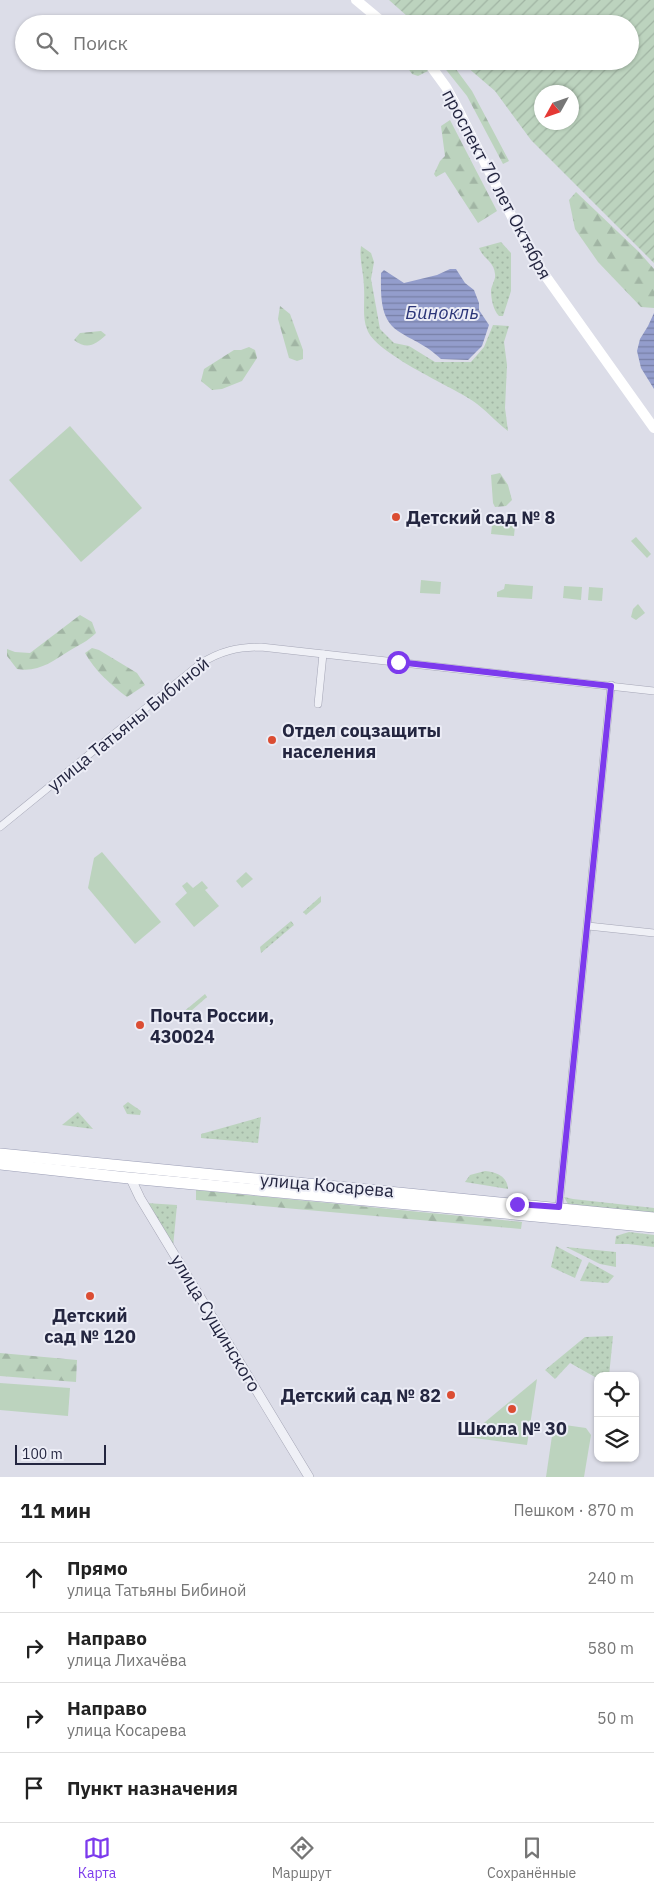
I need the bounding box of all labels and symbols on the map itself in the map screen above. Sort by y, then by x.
street label: проспект 70 лет Октября [437,85,557,283]
north arrow [534,85,579,130]
water label: Бинокль [405,300,479,324]
place label: Детский сад № 8 [406,506,556,529]
marker: Детский сад № 8 [390,511,402,523]
route start [387,651,410,674]
street label: улица Татьяны Бибиной [42,652,214,796]
place label: Отдел соцзащиты населения [282,719,441,763]
marker: Отдел соцзащиты населения [266,734,278,746]
place label: Почта России, 430024 [150,1004,274,1048]
marker: Почта России, 430024 [134,1019,146,1031]
street label: улица Косарева [259,1168,395,1202]
route end [506,1193,529,1216]
street label: улица Сущинского [166,1250,266,1396]
marker: Детский сад № 120 [84,1290,96,1302]
place label: Детский сад № 120 [44,1304,136,1348]
place label: Детский сад № 82 [281,1384,441,1407]
marker: Детский сад № 82 [445,1389,457,1401]
marker: Школа № 30 [506,1403,518,1415]
place label: Школа № 30 [457,1417,567,1440]
scale bar [15,1442,106,1465]

